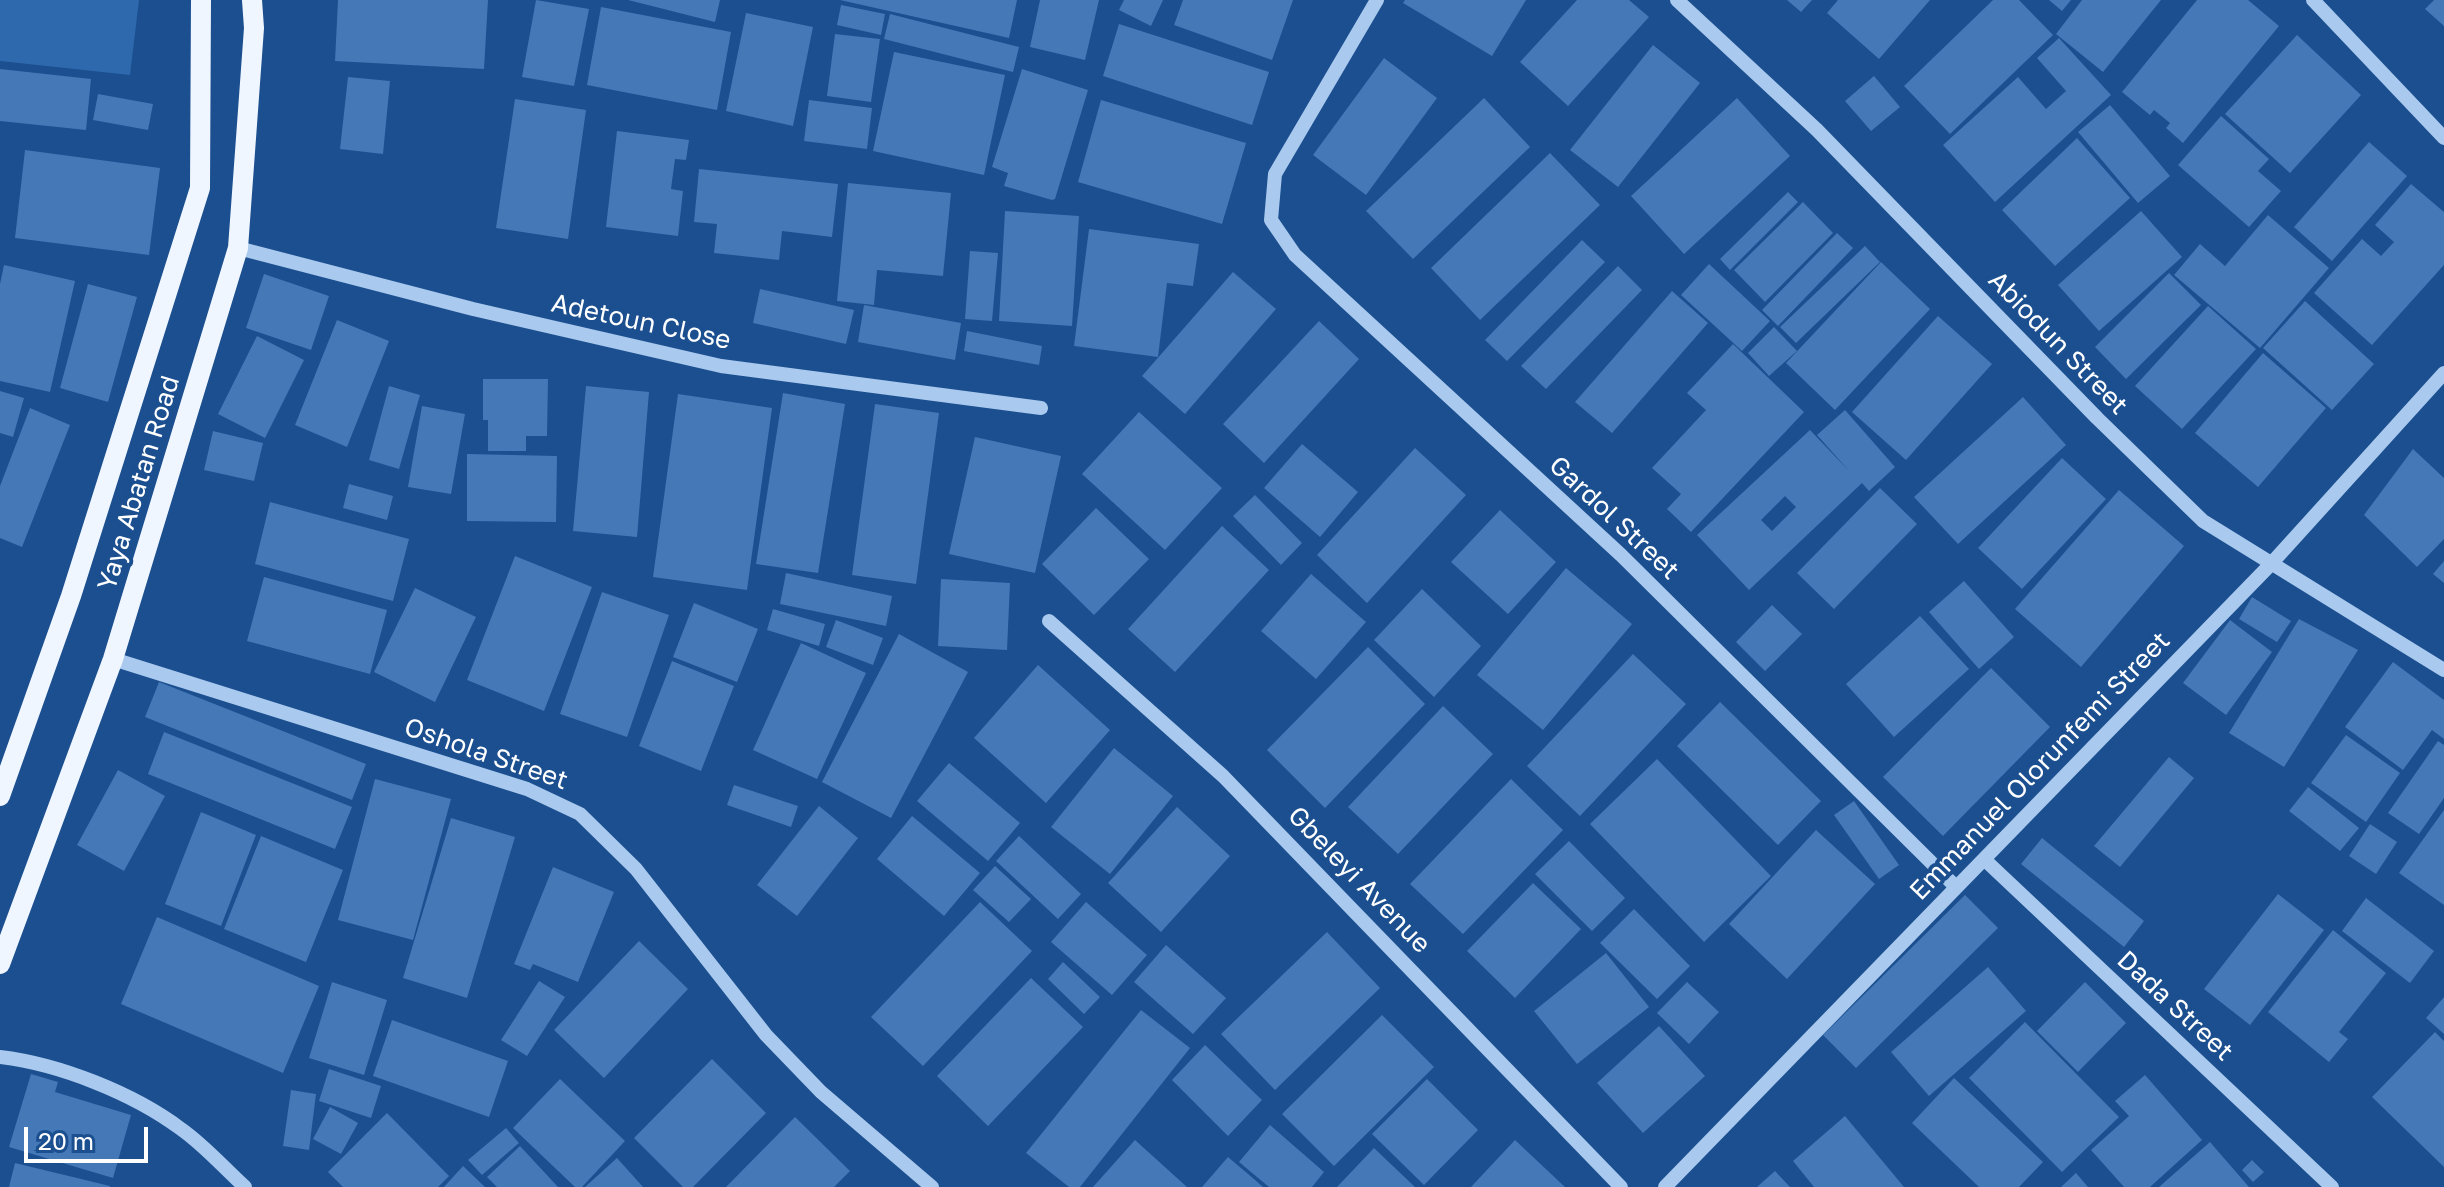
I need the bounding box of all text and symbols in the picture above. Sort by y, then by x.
street label: Abiodun Street [1982,265,2134,421]
street label: Adetoun Close [548,288,734,356]
street label: Yaya Abatan Road [92,372,186,594]
street label: Gardol Street [1543,450,1685,586]
street label: Emmanuel Olorunfemi Street [1903,625,2177,907]
street label: Oshola Street [400,711,572,797]
street label: Gbeleyi Avenue [1281,800,1437,960]
street label: Dada Street [2111,944,2239,1068]
scale bar [28,1111,152,1161]
text: 20 m [38,1126,94,1155]

